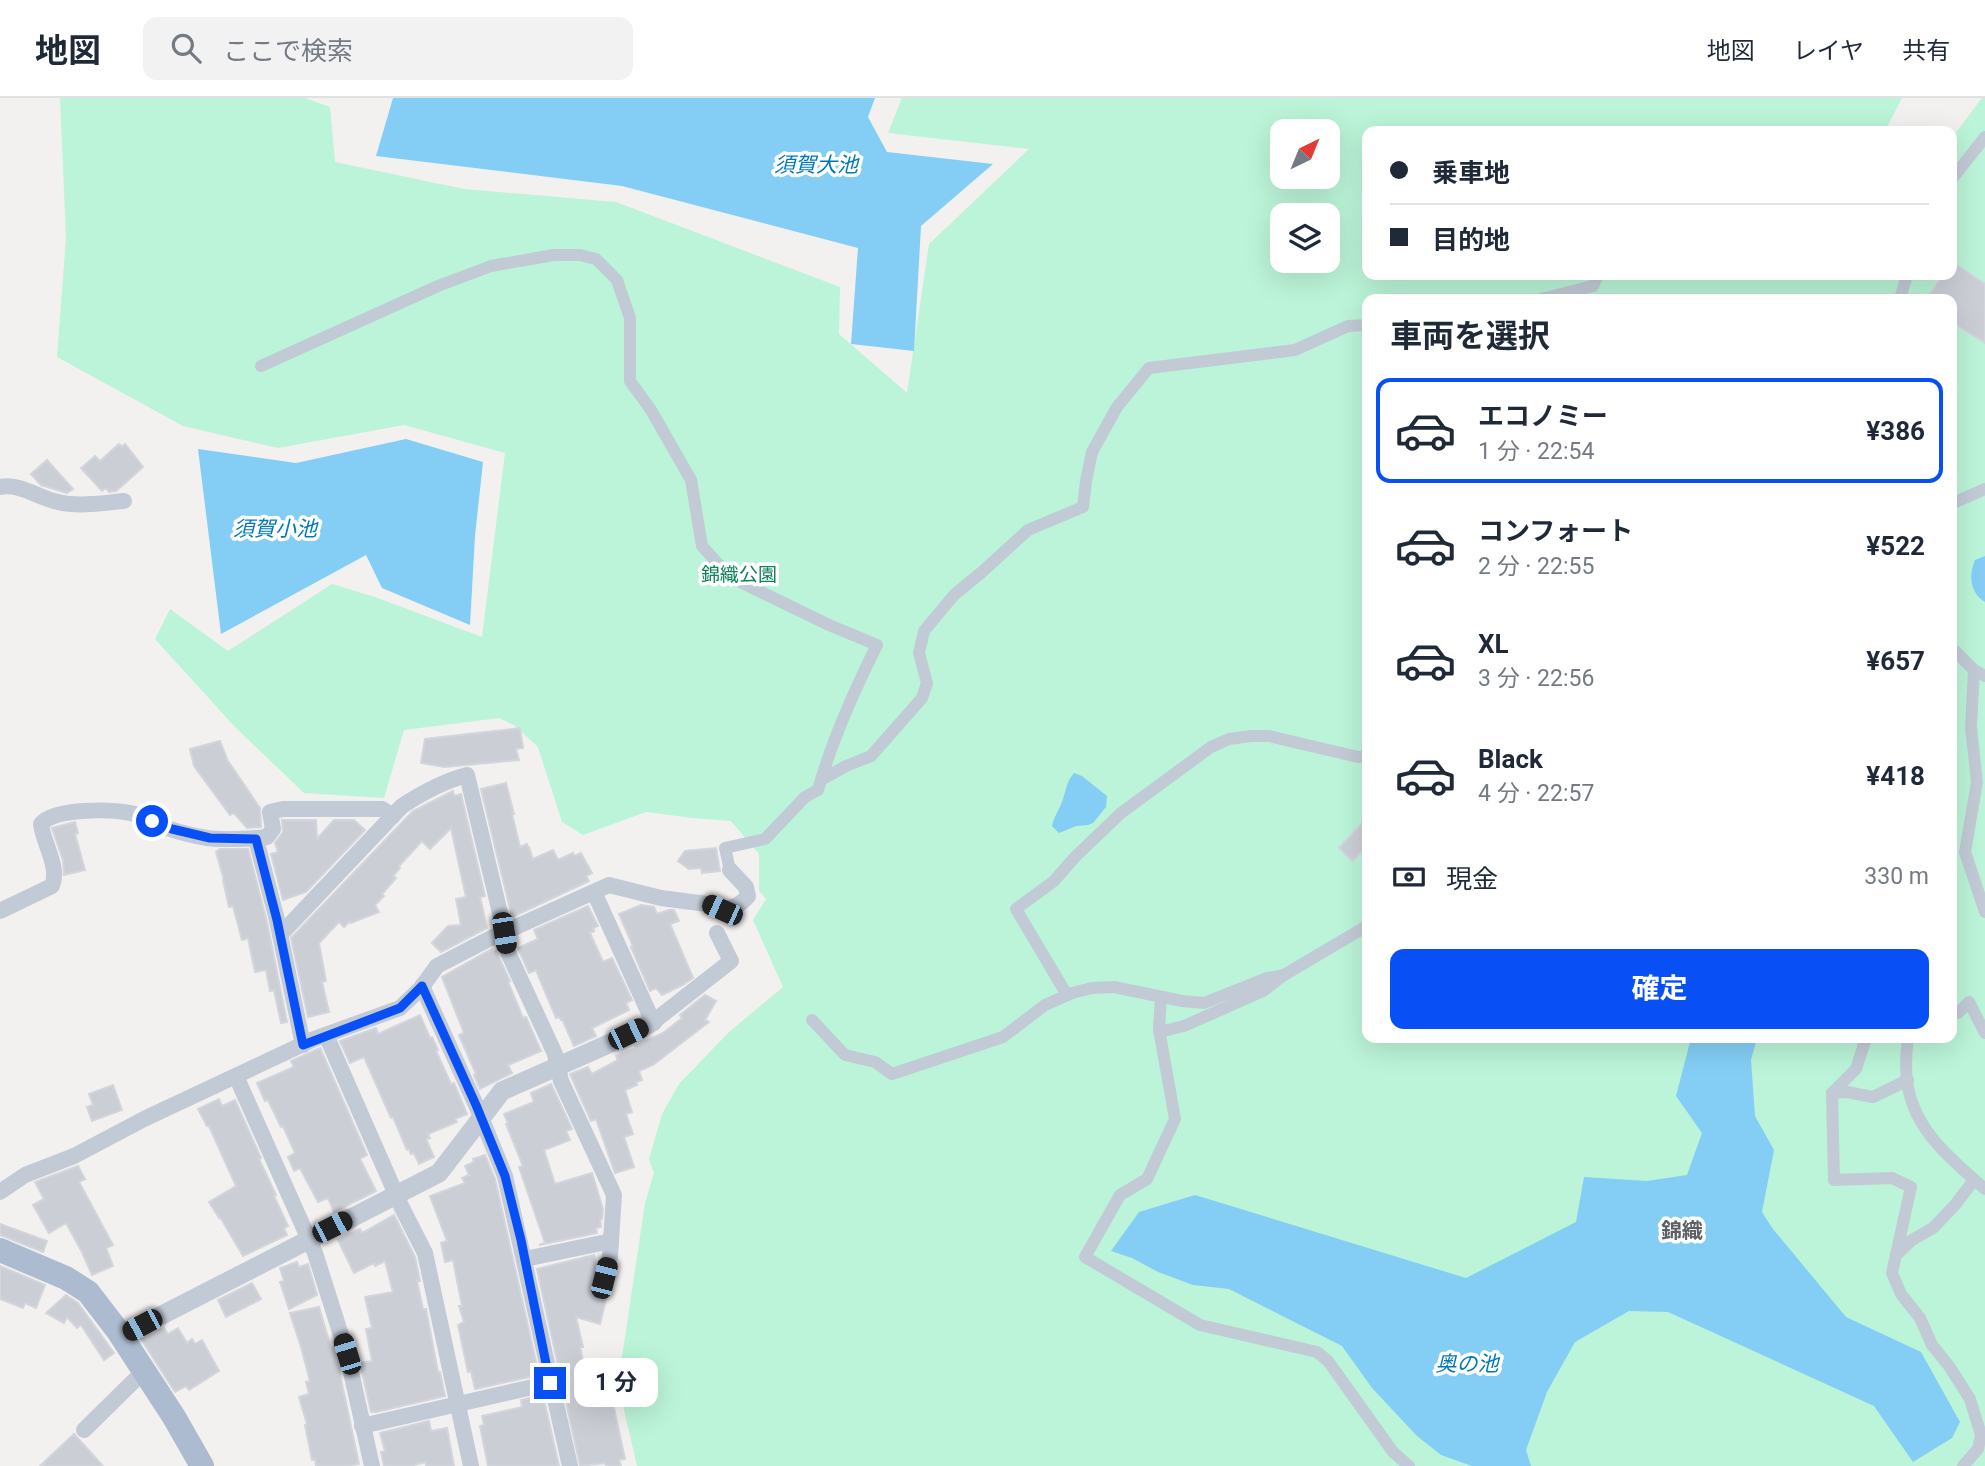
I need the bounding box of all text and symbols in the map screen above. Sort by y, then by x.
search box [143,17,633,80]
icon: search [167,29,205,67]
text: 地図 [35,31,101,70]
text: ここで検索 [223,36,353,66]
text: 地図 [1707,37,1755,65]
text: レイヤ [1793,37,1864,65]
text: 共有 [1902,37,1950,65]
north arrow [1270,119,1340,189]
map controls [1270,119,1340,273]
water label: 須賀大池 [774,153,860,177]
text: 乗車地 [1432,158,1510,188]
button: layers [1270,203,1340,273]
text: 目的地 [1432,225,1510,255]
text: 車両を選択 [1390,317,1550,355]
icon: car [1394,399,1457,462]
text: エコノミー [1478,401,1608,431]
text: ¥386 [1866,416,1925,446]
text: 1 分 · 22:54 [1478,438,1594,465]
icon: car [1394,514,1457,577]
text: コンフォート [1478,516,1633,546]
water label: 須賀小池 [233,517,319,541]
text: ¥522 [1866,531,1925,561]
text: 2 分 · 22:55 [1478,553,1594,580]
park label: 錦織公園 [701,563,777,586]
icon: car [1394,629,1457,692]
text: XL [1478,629,1509,659]
text: ¥657 [1866,646,1925,676]
text: 3 分 · 22:56 [1478,665,1594,692]
icon: car [1394,744,1457,807]
text: Black [1478,744,1543,774]
text: ¥418 [1866,761,1925,791]
text: 4 分 · 22:57 [1478,780,1594,807]
route start [136,805,168,837]
icon: cash [1390,858,1428,896]
text: 330 m [1864,863,1929,890]
text: 現金 [1446,864,1498,894]
car [699,892,746,928]
car [491,911,518,955]
button: 確定 [1390,949,1929,1029]
car [605,1015,652,1053]
car [309,1208,356,1246]
district label: 錦織 [1661,1219,1703,1243]
car [589,1255,620,1301]
car [119,1306,166,1344]
car [331,1331,364,1377]
water label: 奥の池 [1436,1352,1500,1376]
callout: 1 分 [574,1358,658,1408]
route end [534,1367,566,1399]
text: 1 分 [595,1369,637,1396]

